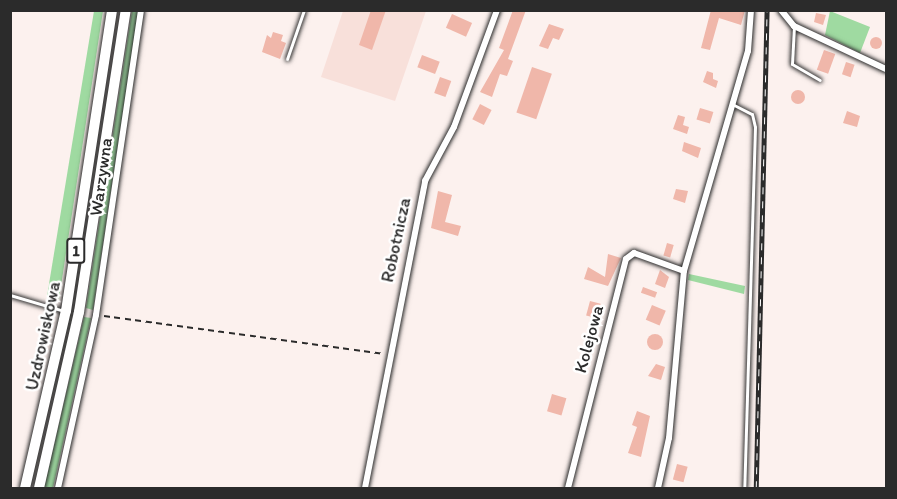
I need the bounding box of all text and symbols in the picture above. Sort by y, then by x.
street label: Warzywna [85,137,117,217]
street label: Robotnicza [376,196,416,284]
road number: 1 [66,238,86,264]
street label: Uzdrowiskowa [21,279,65,393]
street label: Kolejowa [570,303,608,375]

